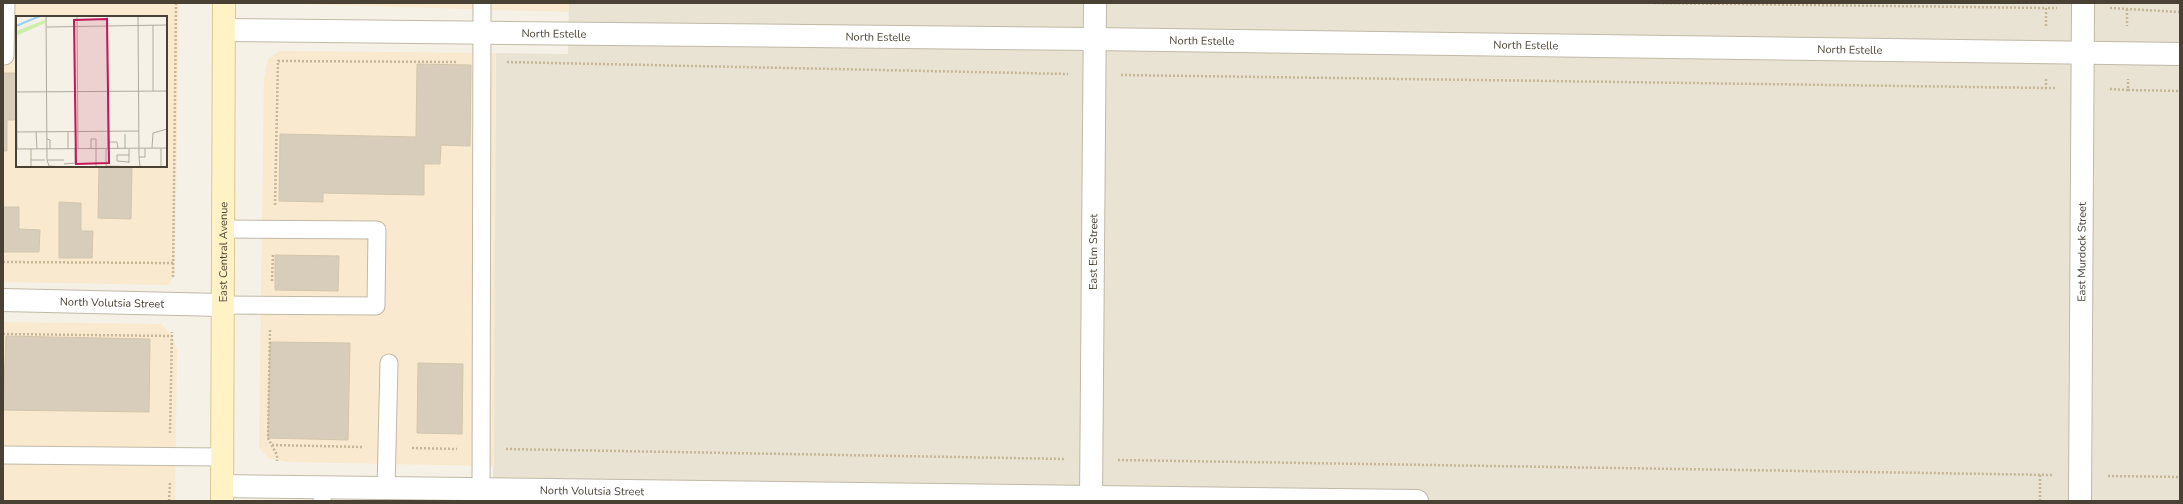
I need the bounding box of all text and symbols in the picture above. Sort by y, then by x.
inset map [16,16,167,167]
street label: North Estelle [521,26,587,41]
street label: North Estelle [845,29,911,45]
street label: North Estelle [1169,33,1235,48]
street label: North Estelle [1493,37,1559,53]
street label: North Estelle [1817,41,1883,57]
street label: East Central Avenue [215,202,231,302]
street label: East Murdock Street [2074,202,2089,302]
street label: East Elm Street [1085,214,1101,290]
street label: North Volutsia Street [60,294,164,311]
street label: North Volutsia Street [540,482,644,499]

